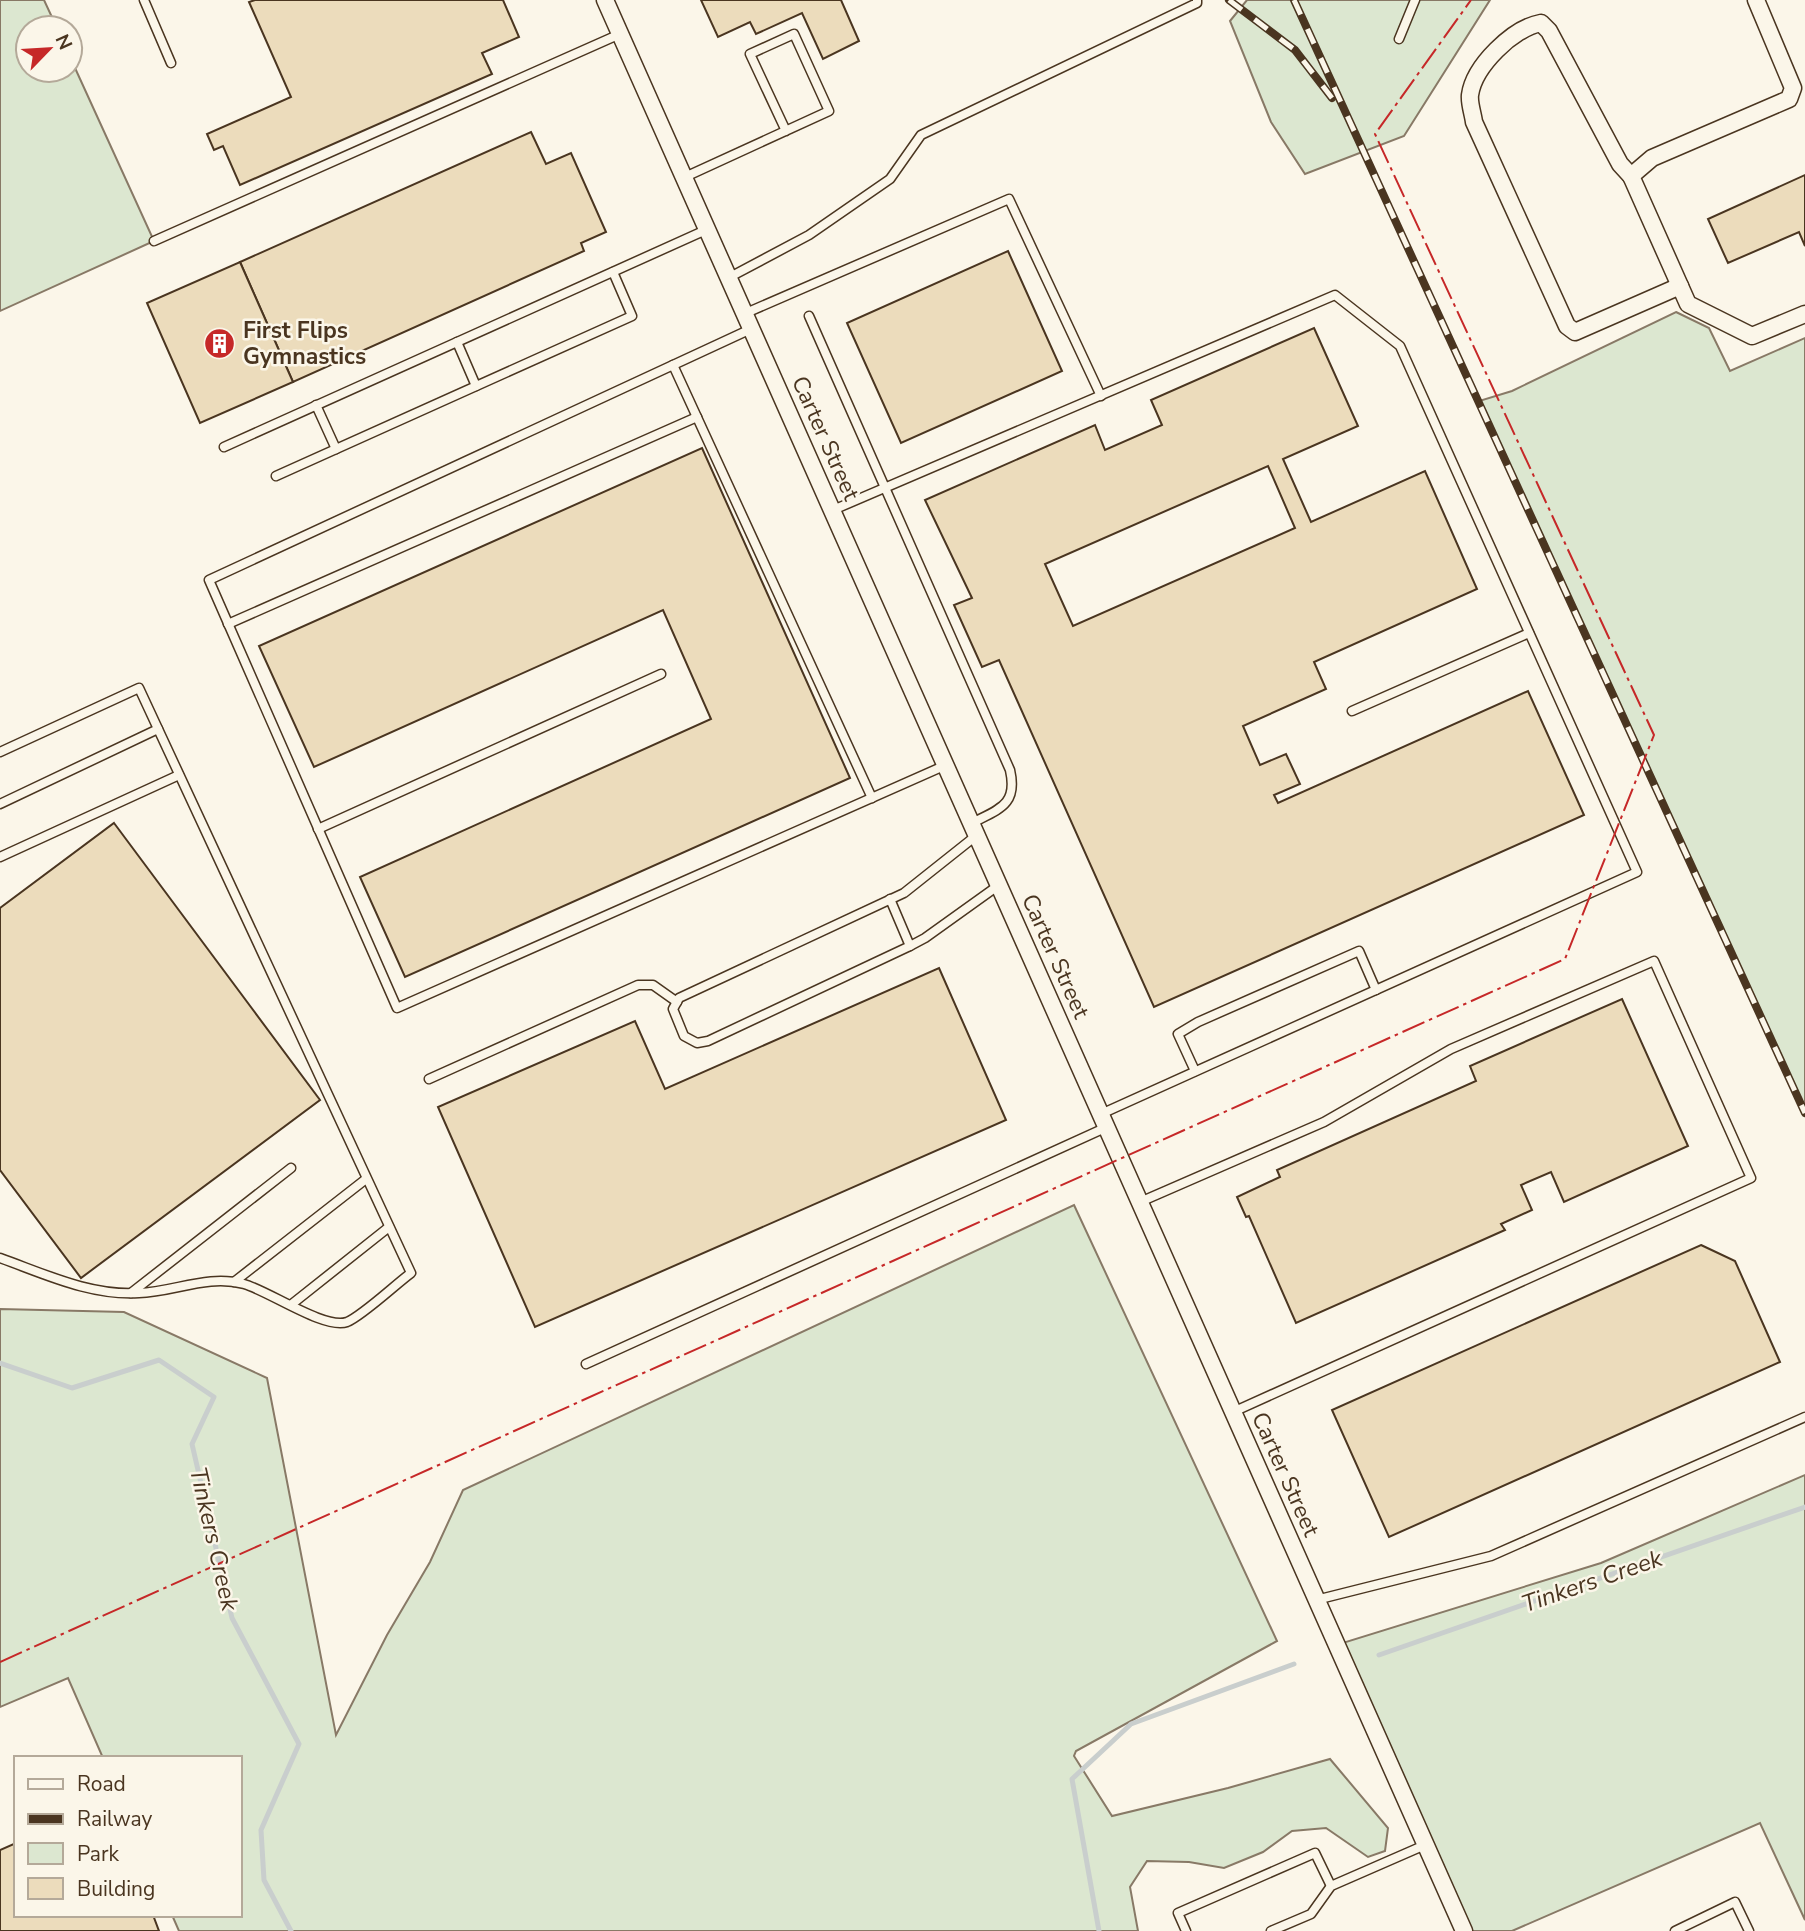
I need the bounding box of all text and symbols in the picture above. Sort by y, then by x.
north arrow [14,14,84,84]
text: N [49,30,78,54]
place label: First Flips Gymnastics [243,315,366,372]
building icon: First Flips Gymnastics [203,326,237,360]
street label: Carter Street [784,371,867,506]
street label: Carter Street [1014,889,1097,1024]
street label: Carter Street [1244,1407,1327,1542]
water label: Tinkers Creek [182,1464,246,1615]
water label: Tinkers Creek [1518,1542,1667,1620]
legend [14,1756,242,1917]
text: Road [77,1770,126,1798]
text: Railway [77,1805,152,1833]
text: Park [77,1840,119,1868]
text: Building [77,1875,155,1903]

